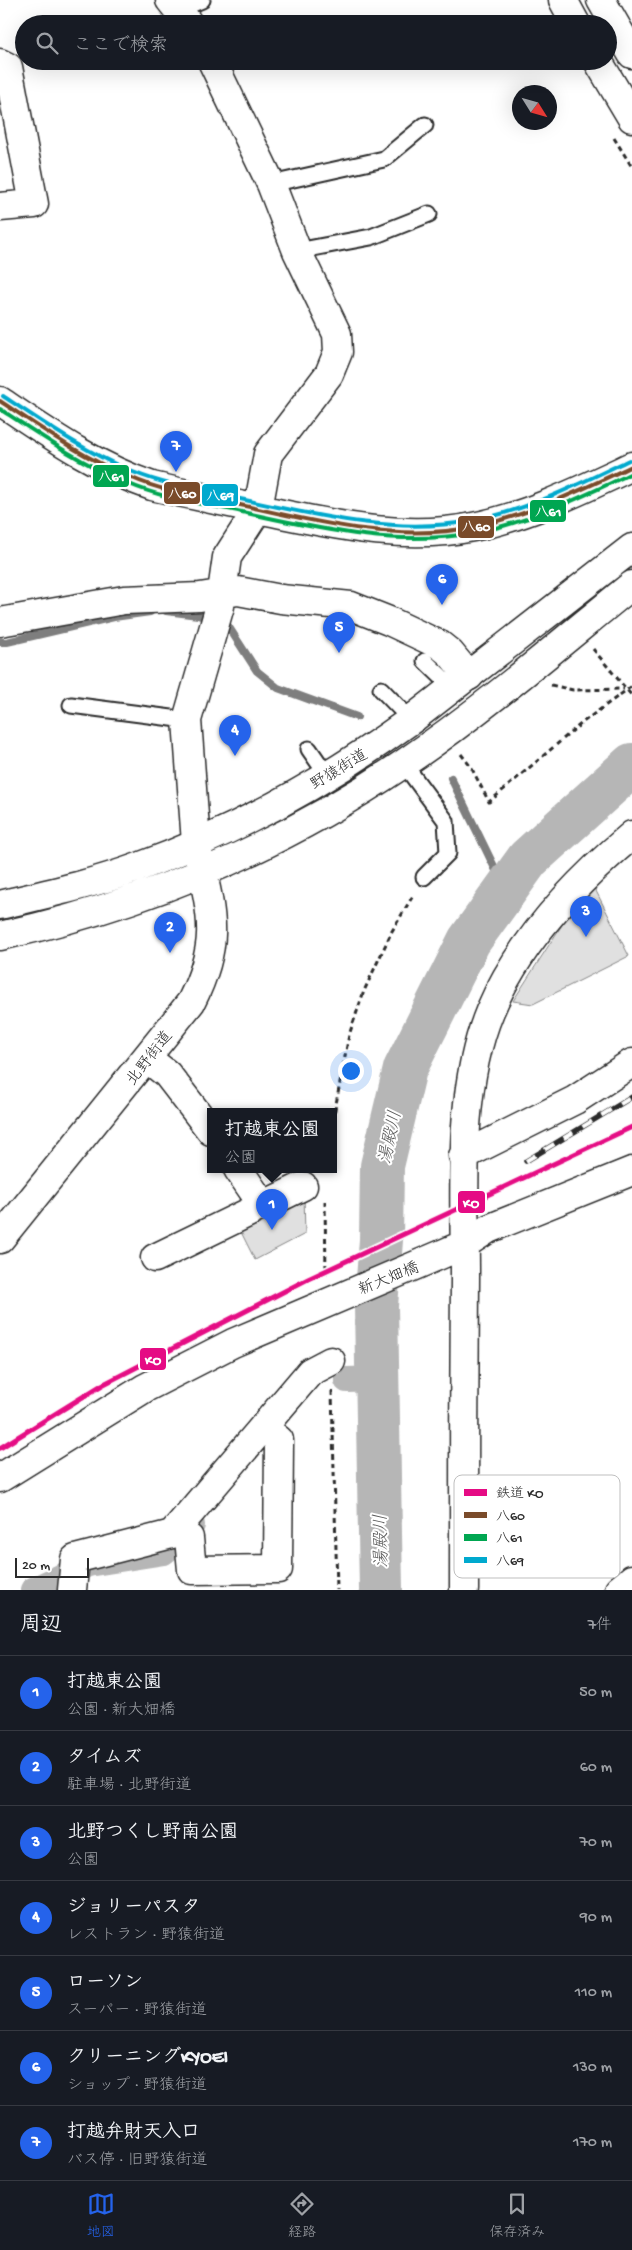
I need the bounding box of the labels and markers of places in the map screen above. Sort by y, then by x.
pin: 7 [160,431,192,472]
pin: 6 [426,564,458,605]
pin: 5 [323,612,355,653]
pin: 4 [219,715,251,756]
pin: 3 [570,896,602,937]
pin: 2 [154,912,186,953]
pin: 1 [256,1189,288,1230]

